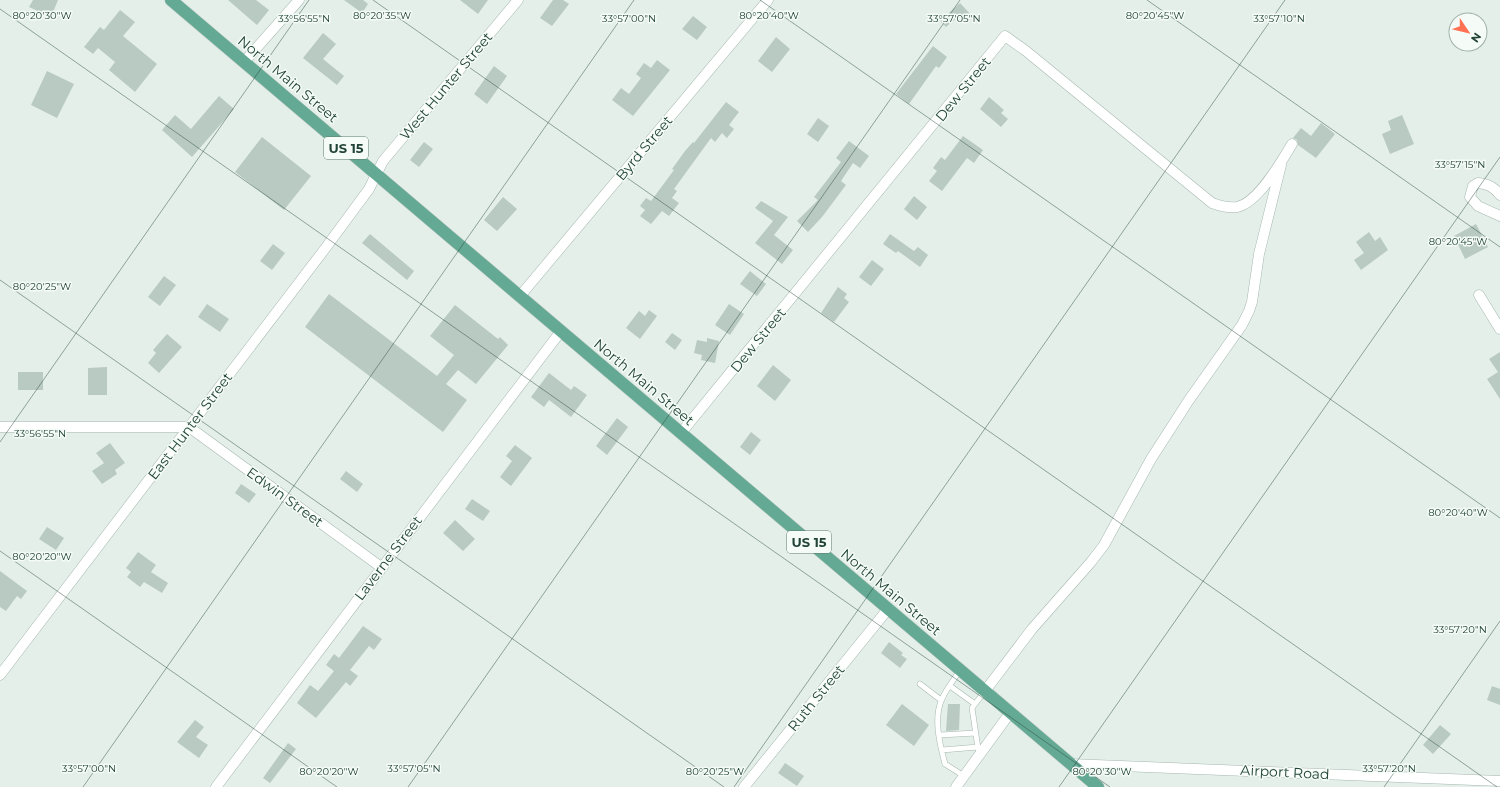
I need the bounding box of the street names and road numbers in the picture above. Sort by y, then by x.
street label: West Hunter Street [396,28,497,144]
street label: North Main Street [234,32,342,126]
street label: Dew Street [931,53,995,125]
street label: Byrd Street [612,112,677,184]
road number: US 15 [324,137,368,159]
street label: Dew Street [726,304,790,376]
street label: North Main Street [590,335,698,429]
street label: East Hunter Street [144,369,236,483]
street label: Edwin Street [243,463,327,531]
street label: Laverne Street [350,512,426,604]
road number: US 15 [787,531,831,553]
street label: North Main Street [837,545,945,639]
street label: Ruth Street [784,661,849,735]
street label: Airport Road [1240,761,1330,783]

